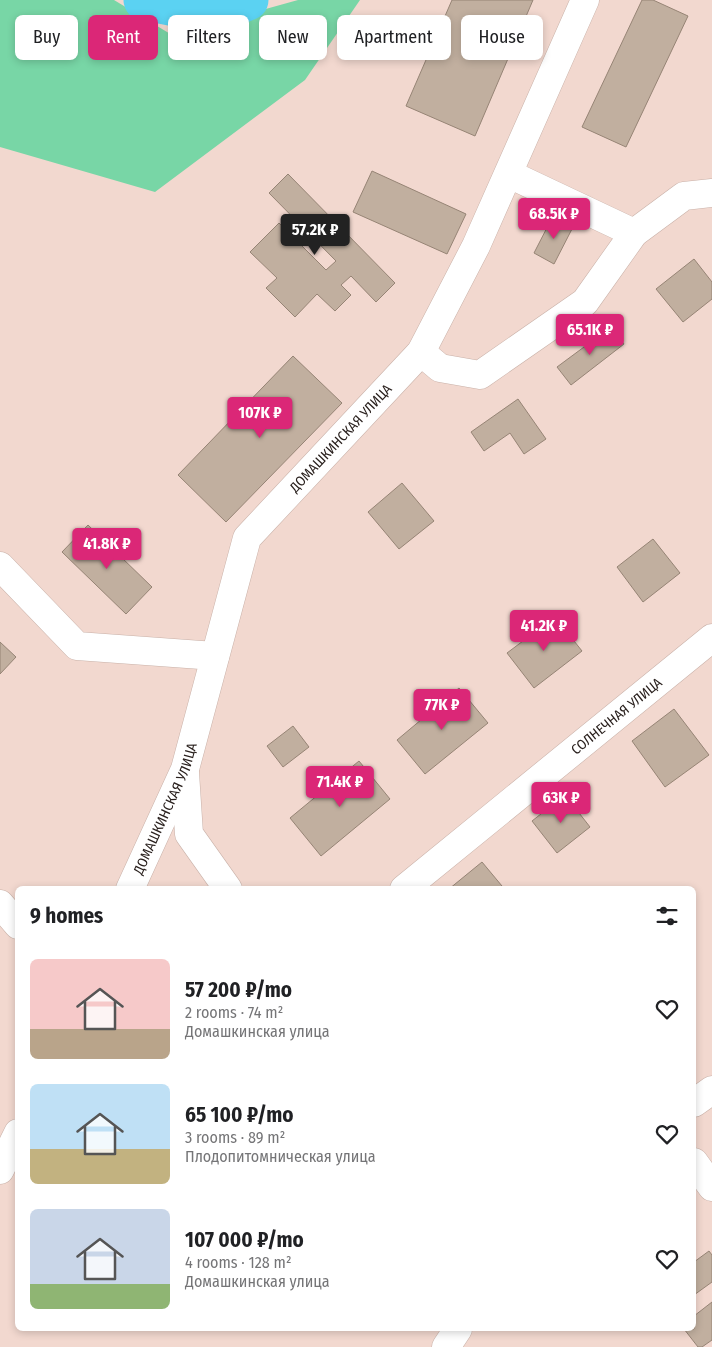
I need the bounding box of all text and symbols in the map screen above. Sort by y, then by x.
chip: Buy [15,15,78,60]
chip: Rent [88,15,158,60]
chip: Filters [168,15,249,60]
chip: New [259,15,327,60]
chip: Apartment [337,15,451,60]
chip: House [461,15,543,60]
pin: 68.5K ₽ [508,198,600,240]
text: 68.5K ₽ [529,204,579,223]
pin: 57.2K ₽ [269,214,361,256]
text: 57.2K ₽ [292,220,338,239]
pin: 65.1K ₽ [544,314,636,356]
text: 65.1K ₽ [567,320,613,339]
street label: ДОМАШКИНСКАЯ УЛИЦА [285,380,396,497]
pin: 107K ₽ [219,396,301,439]
text: 107K ₽ [238,403,282,422]
pin: 41.8K ₽ [61,528,153,570]
text: 41.8K ₽ [83,534,131,553]
pin: 41.2K ₽ [498,610,590,652]
text: 41.2K ₽ [521,616,567,635]
street label: СОЛНЕЧНАЯ УЛИЦА [568,674,666,758]
pin: 77K ₽ [407,688,477,731]
text: 77K ₽ [425,695,459,714]
street label: ДОМАШКИНСКАЯ УЛИЦА [129,740,201,878]
pin: 71.4K ₽ [294,766,386,808]
text: 71.4K ₽ [317,772,363,791]
pin: 63K ₽ [526,782,596,824]
text: 63K ₽ [542,788,580,807]
icon: filters [653,902,681,930]
text: 9 homes [30,903,103,929]
text: 57 200 ₽/mo [185,977,292,1003]
icon: home [70,979,130,1039]
icon: heart [653,995,681,1023]
text: 2 rooms · 74 m² [185,1003,283,1022]
text: Домашкинская улица [185,1022,330,1041]
text: 65 100 ₽/mo [185,1102,294,1128]
icon: home [70,1104,130,1164]
icon: heart [653,1120,681,1148]
text: 3 rooms · 89 m² [185,1128,285,1147]
text: Плодопитомническая улица [185,1147,376,1166]
text: 107 000 ₽/mo [185,1227,304,1253]
icon: home [70,1229,130,1289]
icon: heart [653,1245,681,1273]
text: 4 rooms · 128 m² [185,1253,292,1272]
text: Домашкинская улица [185,1272,330,1291]

